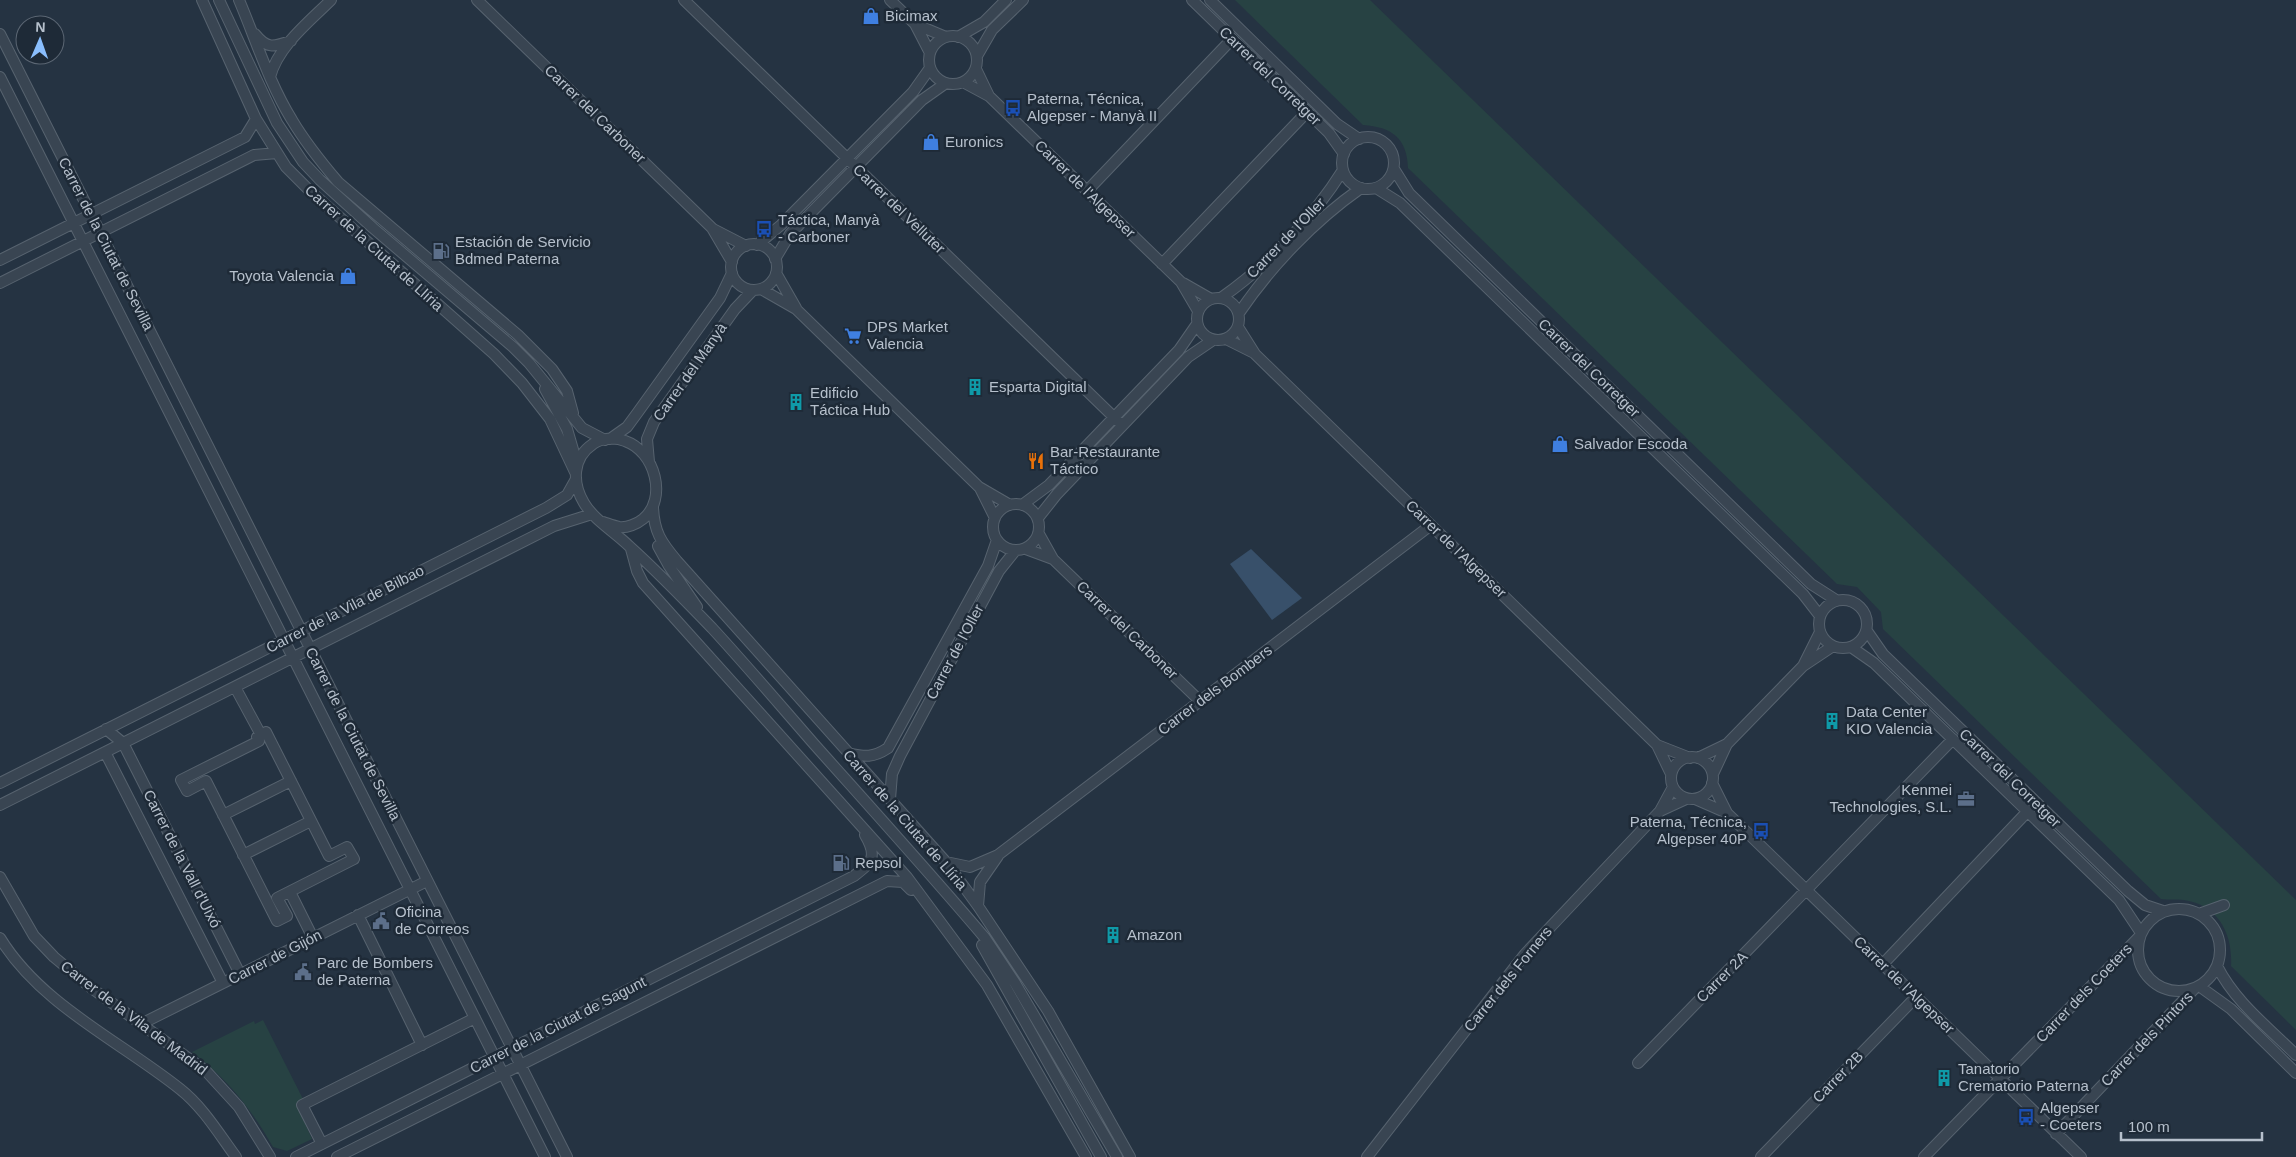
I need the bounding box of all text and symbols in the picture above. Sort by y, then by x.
shop icon: Bicimax [861,6,881,26]
place label: Bicimax [885,7,938,24]
north arrow [15,15,65,65]
text: N [35,19,46,35]
street label: Carrer del Corretger [1216,23,1325,128]
street label: Carrer del Carboner [541,61,649,166]
place label: Paterna, Técnica, Algepser - Manyà II [1027,90,1157,124]
bus stop icon: Paterna, Técnica, Algepser - Manyà II [1003,98,1023,118]
shop icon: Euronics [921,132,941,152]
place label: Euronics [945,133,1003,150]
street label: Carrer de l'Algepser [1032,136,1139,241]
street label: Carrer de la Ciutat de Sevilla [55,154,158,334]
street label: Carrer del Velluter [850,161,949,257]
street label: Carrer de la Ciutat de Llíria [302,181,447,315]
street label: Carrer de l'Oller [1243,194,1328,281]
place label: Táctica, Manyà - Carboner [778,211,880,245]
bus stop icon: Táctica, Manyà - Carboner [754,219,774,239]
place label: Estación de Servicio Bdmed Paterna [455,233,591,267]
fuel station icon: Estación de Servicio Bdmed Paterna [431,241,451,261]
shop icon: Toyota Valencia [338,266,358,286]
place label: Toyota Valencia [229,267,335,284]
street label: Carrer del Corretger [1535,315,1644,420]
place label: DPS Market Valencia [867,318,949,352]
street label: Carrer del Manyà [649,319,730,424]
supermarket icon: DPS Market Valencia [843,326,863,346]
building icon: Esparta Digital [965,377,985,397]
place label: Esparta Digital [989,378,1087,395]
place label: Edificio Táctica Hub [810,384,890,418]
building icon: Edificio Táctica Hub [786,392,806,412]
shop icon: Salvador Escoda [1550,434,1570,454]
place label: Salvador Escoda [1574,435,1688,452]
place label: Bar-Restaurante Táctico [1050,443,1160,477]
restaurant icon: Bar-Restaurante Táctico [1026,451,1046,471]
street label: Carrer de l'Algepser [1403,496,1510,601]
street label: Carrer de la Vila de Bilbao [263,561,427,656]
street label: Carrer del Carboner [1073,577,1181,682]
street label: Carrer de l'Oller [922,601,987,702]
street label: Carrer dels Bombers [1154,641,1275,738]
street label: Carrer de la Ciutat de Sevilla [302,644,405,824]
place label: Data Center KIO Valencia [1846,703,1933,737]
building icon: Data Center KIO Valencia [1822,711,1842,731]
street label: Carrer del Corretger [1956,725,2065,830]
street label: Carrer de la Ciutat de Llíria [840,746,971,894]
place label: Kenmei Technologies, S.L. [1829,781,1952,815]
street label: Carrer de la Vall d'Uixó [140,787,225,931]
office icon: Kenmei Technologies, S.L. [1956,789,1976,809]
place label: Paterna, Técnica, Algepser 40P [1630,813,1747,847]
bus stop icon: Paterna, Técnica, Algepser 40P [1751,821,1771,841]
fuel station icon: Repsol [831,853,851,873]
place label: Repsol [855,854,902,871]
place label: Oficina de Correos [395,903,469,937]
public building icon: Oficina de Correos [371,911,391,931]
street label: Carrer dels Forners [1460,923,1555,1035]
building icon: Amazon [1103,925,1123,945]
street label: Carrer de Gijón [225,926,324,987]
place label: Amazon [1127,926,1182,943]
street label: Carrer de l'Algepser [1851,932,1958,1037]
street label: Carrer dels Coeters [2032,940,2135,1046]
street label: Carrer 2A [1693,948,1751,1006]
place label: Parc de Bombers de Paterna [317,954,433,988]
street label: Carrer de la Vila de Madrid [58,957,211,1078]
public building icon: Parc de Bombers de Paterna [293,962,313,982]
street label: Carrer de la Ciutat de Sagunt [467,972,649,1076]
street label: Carrer dels Pintors [2097,988,2196,1090]
street label: Carrer 2B [1809,1047,1866,1106]
place label: Tanatorio Crematorio Paterna [1958,1060,2090,1094]
building icon: Tanatorio Crematorio Paterna [1934,1068,1954,1088]
place label: Algepser - Coeters [2040,1099,2102,1133]
bus stop icon: Algepser - Coeters [2016,1107,2036,1127]
scale bar [2121,1110,2262,1142]
text: 100 m [2128,1118,2170,1135]

